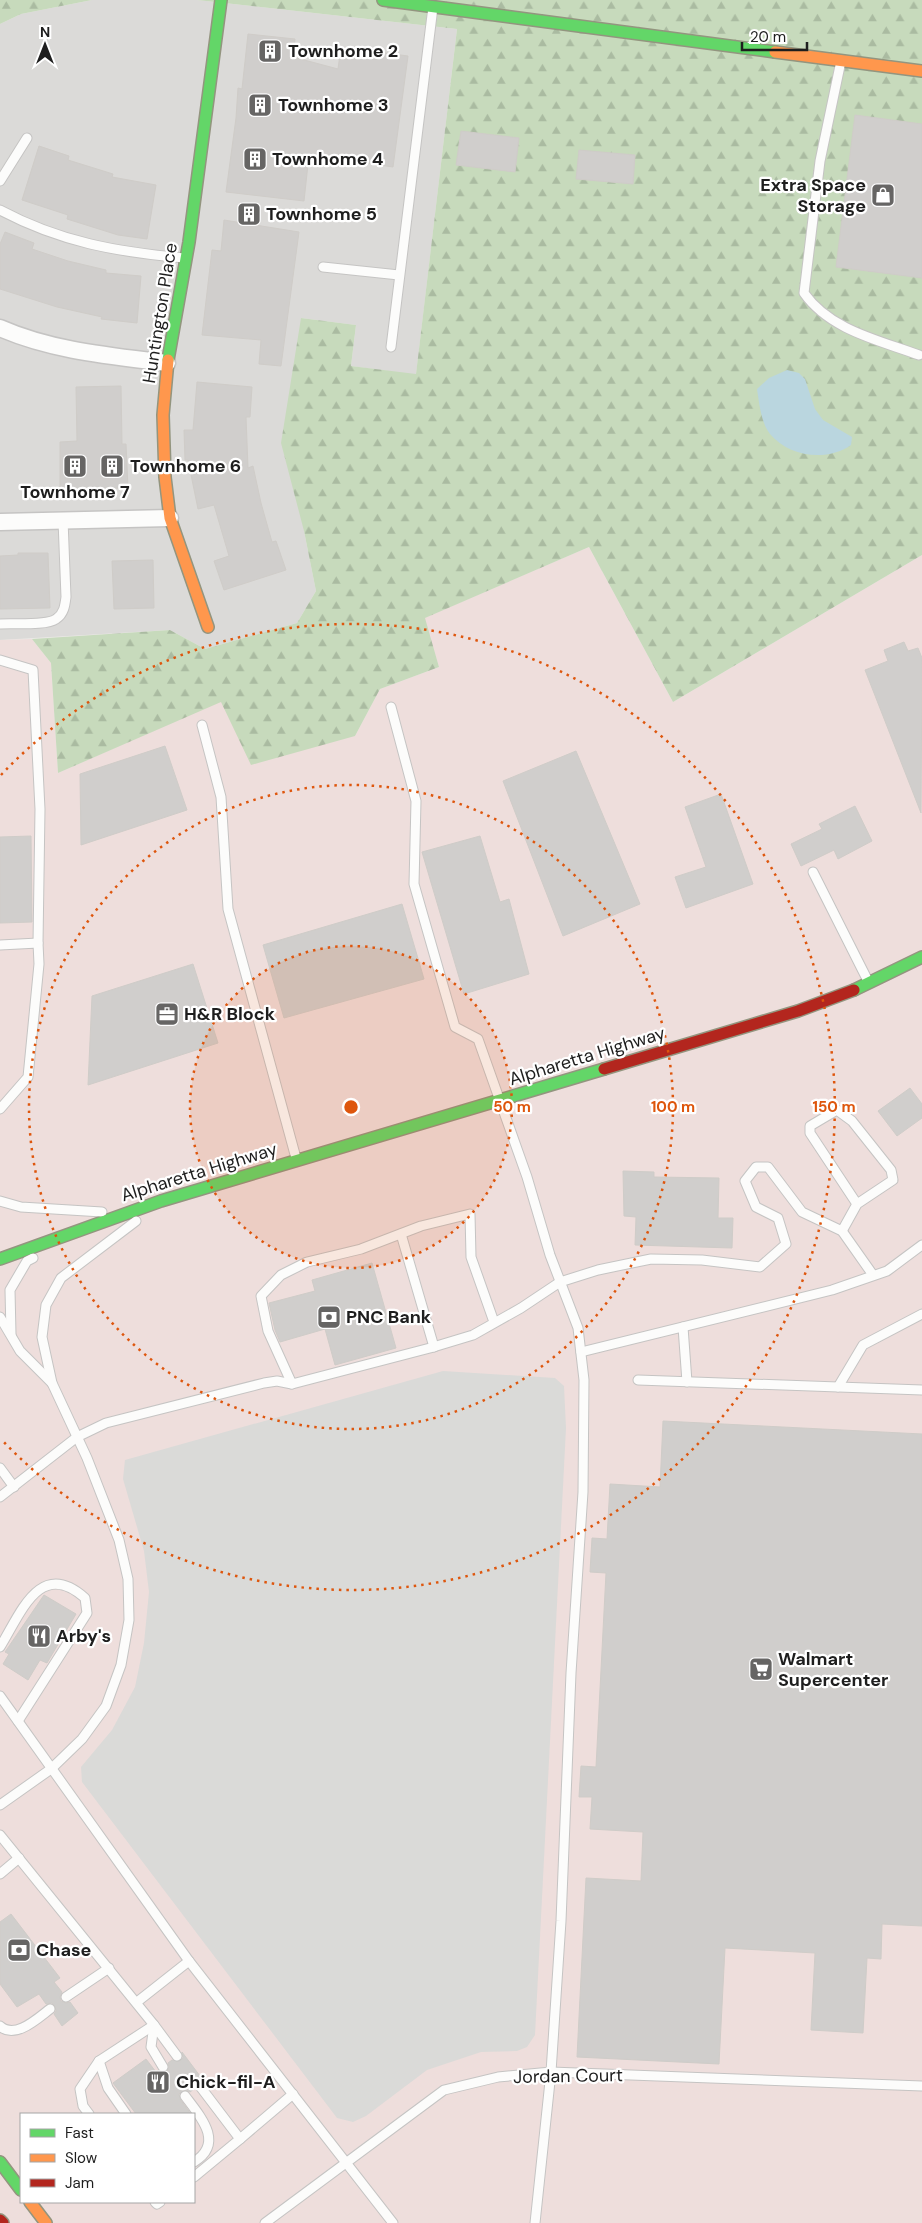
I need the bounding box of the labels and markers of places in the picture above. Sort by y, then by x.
building icon: Townhome 2 [257,38,283,64]
place label: Townhome 2 [288,39,398,63]
building icon: Townhome 3 [247,92,273,118]
place label: Townhome 3 [278,93,389,117]
building icon: Townhome 4 [242,146,268,172]
place label: Townhome 4 [272,147,384,171]
place label: Extra Space Storage [760,173,866,218]
shop icon: Extra Space Storage [870,182,896,208]
building icon: Townhome 5 [236,201,262,227]
place label: Townhome 5 [266,202,377,226]
building icon: Townhome 7 [62,453,88,479]
building icon: Townhome 6 [99,453,125,479]
place label: Townhome 6 [130,454,241,478]
place label: Townhome 7 [20,480,130,504]
office icon: H&R Block [154,1001,180,1027]
place label: H&R Block [184,1002,276,1026]
centre of rings [342,1098,360,1116]
bank icon: PNC Bank [316,1304,342,1330]
place label: PNC Bank [346,1305,432,1329]
restaurant icon: Arby's [26,1623,52,1649]
place label: Arby's [56,1624,111,1648]
place label: Walmart Supercenter [778,1647,888,1692]
supermarket icon: Walmart Supercenter [748,1656,774,1682]
bank icon: Chase [6,1937,32,1963]
place label: Chase [36,1938,92,1962]
restaurant icon: Chick-fil-A [145,2069,171,2095]
place label: Chick-fil-A [176,2070,276,2094]

